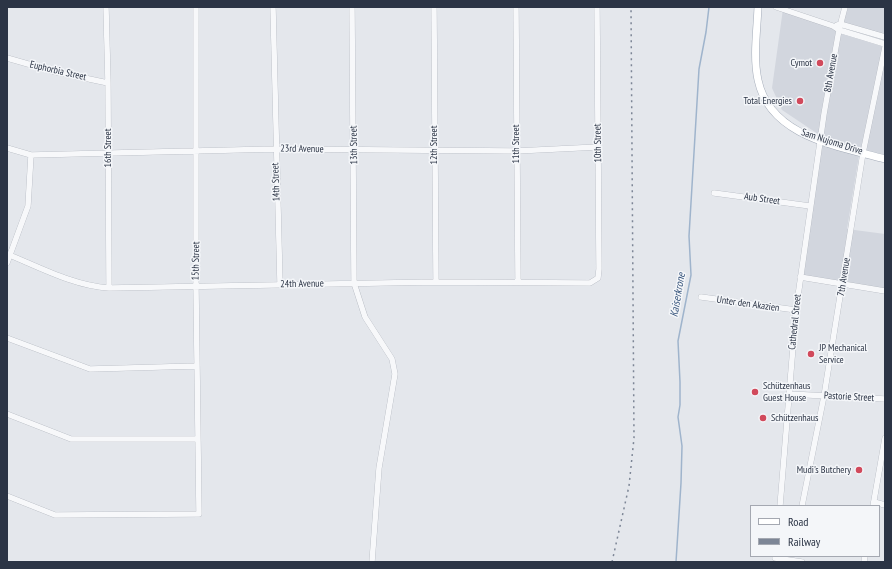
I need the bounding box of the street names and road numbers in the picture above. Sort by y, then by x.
street label: 8th Avenue [822,53,840,93]
street label: Euphorbia Street [29,59,87,83]
street label: 10th Street [592,123,604,163]
street label: 13th Street [348,125,360,165]
street label: 11th Street [510,125,522,163]
street label: 12th Street [428,126,440,164]
street label: Sam Nujoma Drive [800,126,864,158]
street label: 16th Street [102,129,114,167]
street label: 23rd Avenue [280,143,324,155]
street label: 14th Street [269,162,283,202]
street label: Aub Street [743,191,781,207]
street label: 15th Street [190,241,202,281]
street label: 7th Avenue [835,257,853,297]
street label: 24th Avenue [280,278,324,290]
street label: Unter den Akazien [716,294,780,314]
street label: Cathedral Street [786,294,804,350]
street label: Pastorie Street [823,390,875,404]

